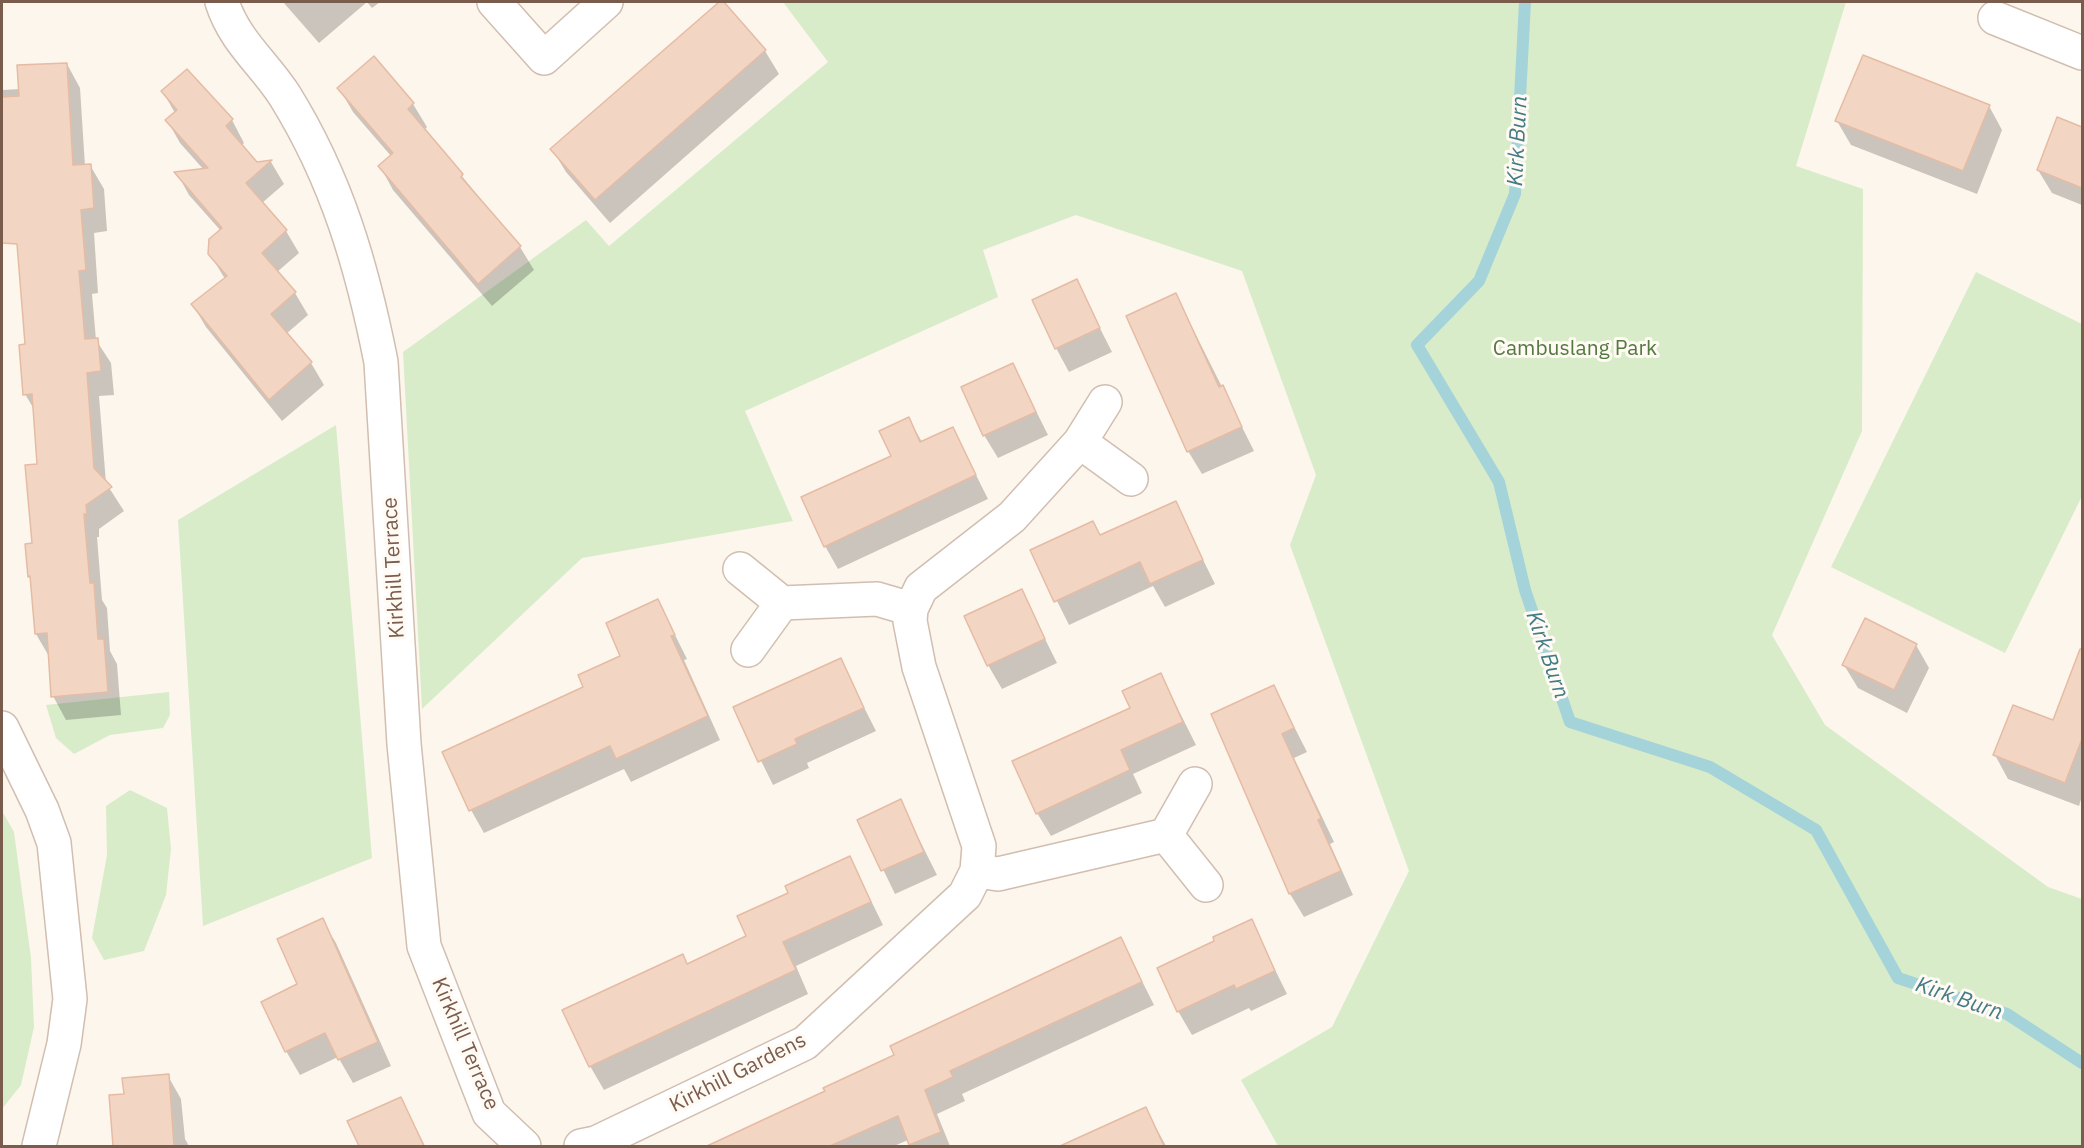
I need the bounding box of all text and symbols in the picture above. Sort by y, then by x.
water label: Kirk Burn [1502,95,1534,187]
park label: Cambuslang Park [1493,336,1657,362]
street label: Kirkhill Terrace [378,497,410,639]
water label: Kirk Burn [1520,608,1574,702]
water label: Kirk Burn [1912,972,2006,1026]
street label: Kirkhill Terrace [426,974,504,1114]
street label: Kirkhill Gardens [665,1028,811,1118]

